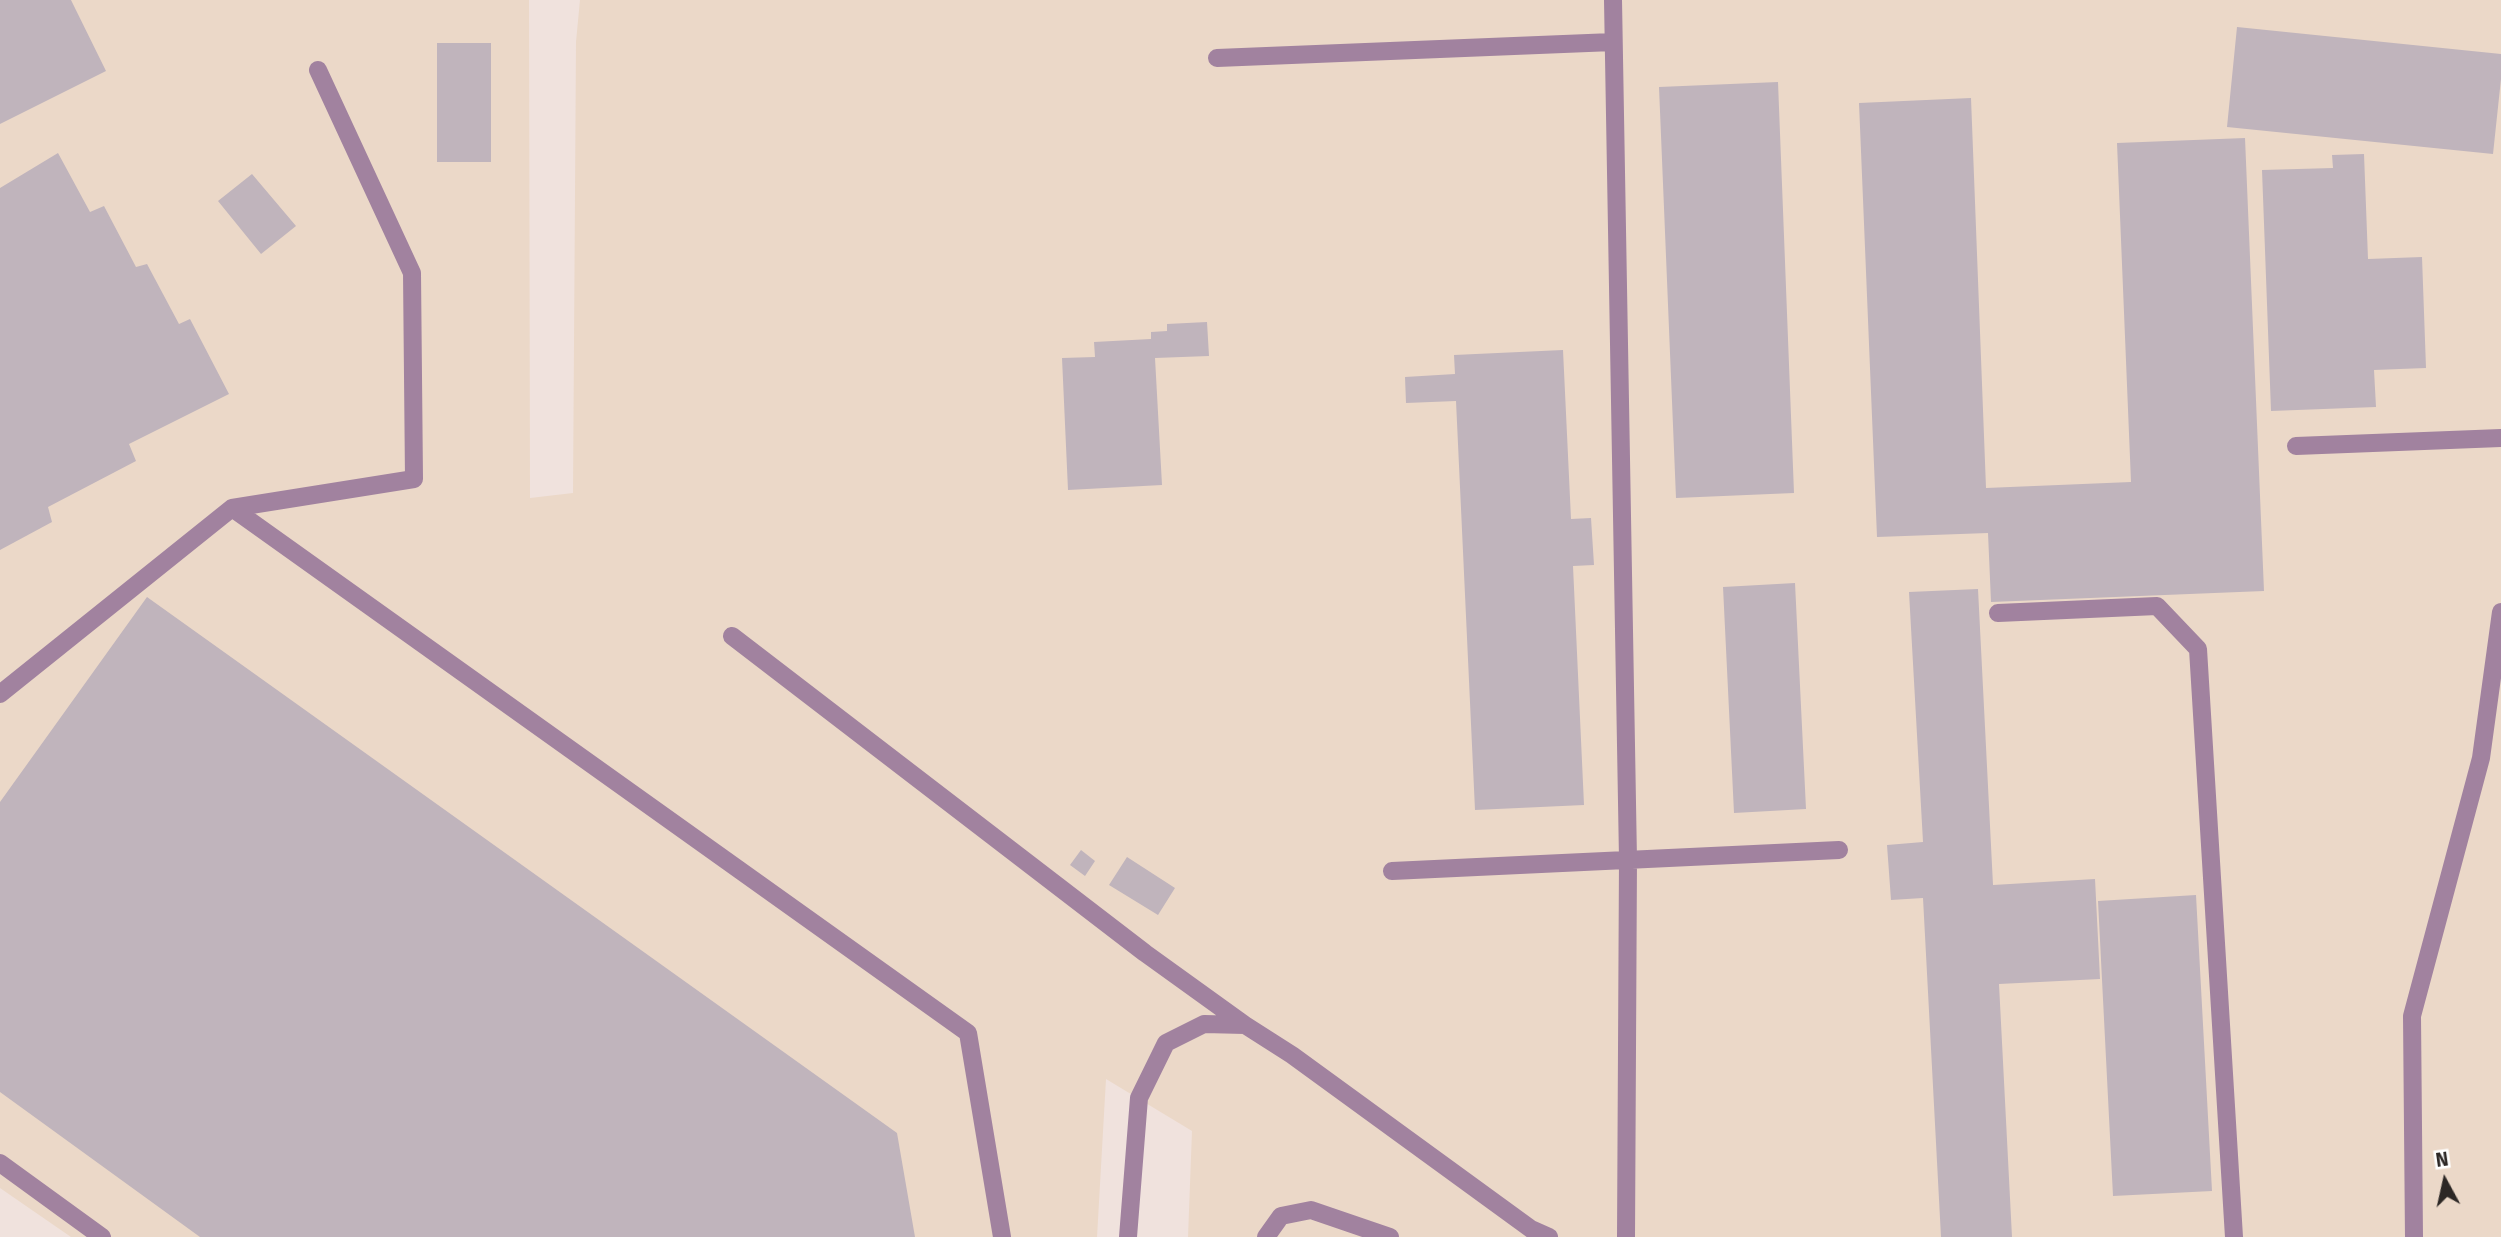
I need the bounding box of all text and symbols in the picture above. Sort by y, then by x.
north arrow [2410,1146,2480,1216]
text: N [2434,1147,2450,1172]

